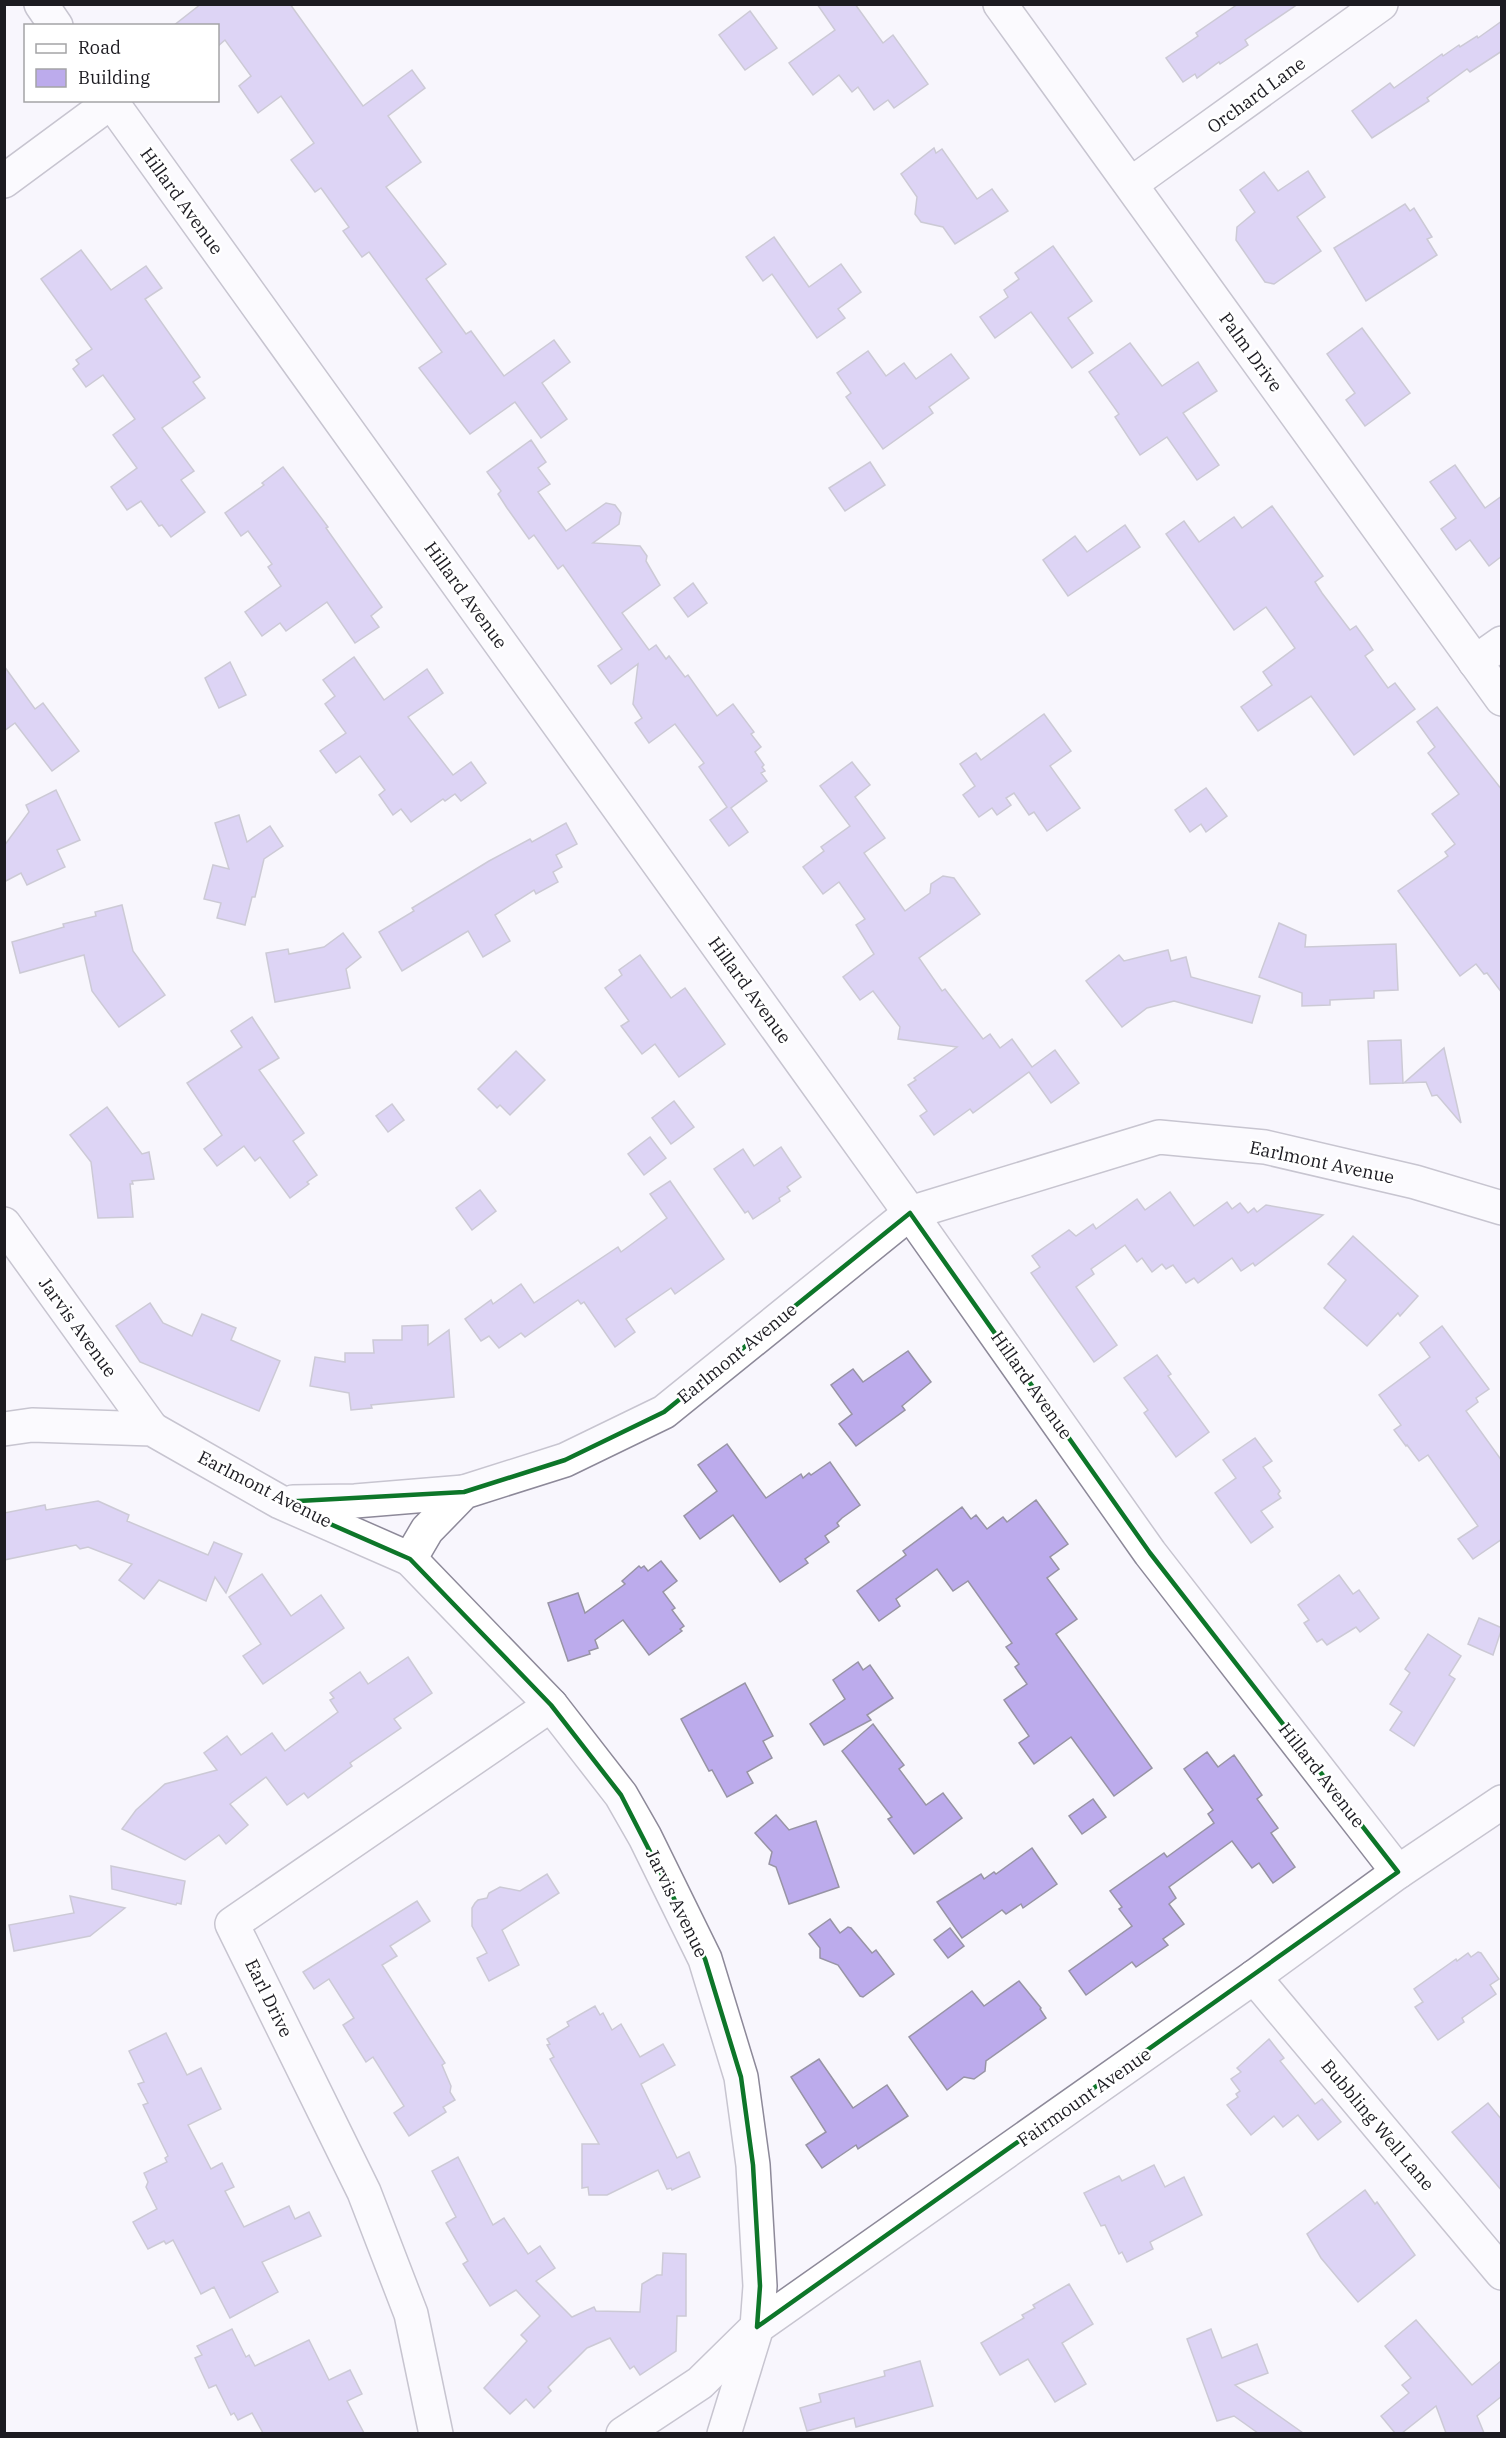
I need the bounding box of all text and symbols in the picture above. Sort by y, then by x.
legend [24,24,219,102]
text: Road [78,36,121,59]
street label: Orchard Lane [1202,52,1310,138]
text: Building [78,66,150,89]
street label: Hillard Avenue [135,143,229,259]
street label: Palm Drive [1214,308,1288,396]
street label: Hillard Avenue [419,537,513,653]
street label: Hillard Avenue [703,932,797,1048]
street label: Earlmont Avenue [1248,1135,1396,1189]
street label: Jarvis Avenue [34,1273,122,1381]
street label: Earlmont Avenue [673,1298,801,1408]
street label: Hillard Avenue [986,1326,1078,1444]
street label: Earlmont Avenue [194,1445,336,1533]
street label: Hillard Avenue [1274,1718,1370,1832]
street label: Jarvis Avenue [641,1845,713,1961]
street label: Earl Drive [240,1955,298,2041]
street label: Fairmount Avenue [1013,2042,1155,2152]
street label: Bubbling Well Lane [1316,2055,1440,2195]

